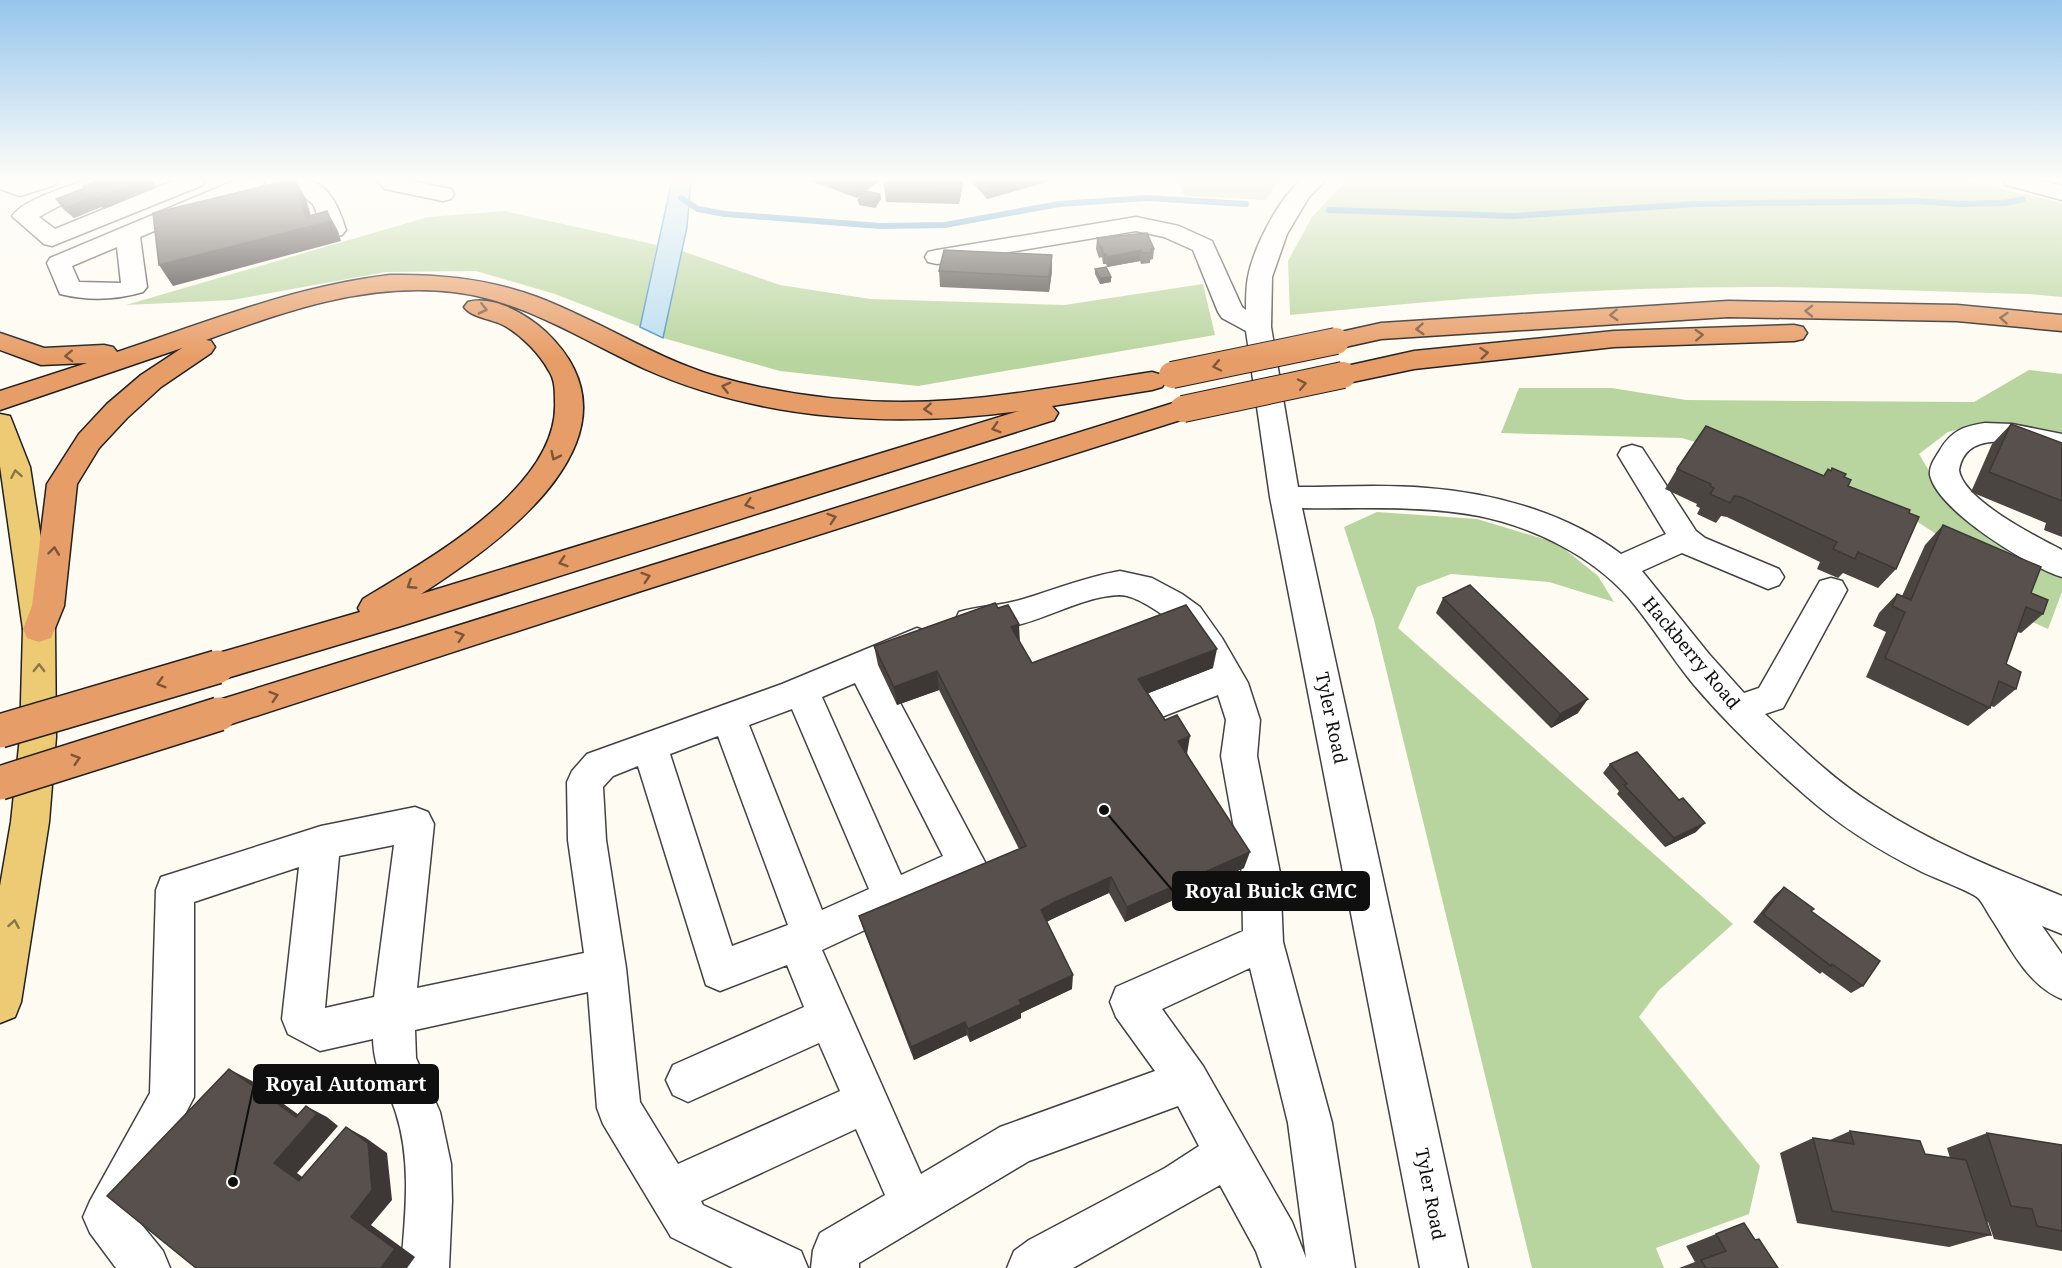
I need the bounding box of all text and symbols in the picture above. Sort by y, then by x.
one-way arrow [478,301,488,314]
one-way arrow [1804,305,1813,317]
one-way arrow [1610,309,1619,322]
one-way arrow [1999,312,2008,325]
one-way arrow [1415,322,1424,335]
one-way arrow [1694,329,1703,342]
one-way arrow [1479,347,1488,360]
one-way arrow [64,349,73,362]
one-way arrow [1212,359,1222,372]
one-way arrow [1296,378,1306,391]
one-way arrow [722,382,732,395]
one-way arrow [923,403,932,416]
one-way arrow [991,421,1002,433]
one-way arrow [550,450,562,461]
one-way arrow [10,470,23,480]
one-way arrow [744,497,755,509]
one-way arrow [826,513,837,525]
one-way arrow [47,546,60,556]
one-way arrow [558,555,569,567]
one-way arrow [640,572,651,584]
one-way arrow [407,578,418,589]
street label: Hackberry Road [1638,591,1746,714]
one-way arrow [454,631,465,643]
one-way arrow [33,663,45,672]
street label: Tyler Road [1311,670,1353,766]
one-way arrow [156,676,167,688]
one-way arrow [268,690,279,703]
one-way arrow [70,754,81,766]
callout: Royal Buick GMC [1173,872,1369,910]
text: Royal Buick GMC [1185,877,1357,904]
one-way arrow [7,919,20,929]
callout: Royal Automart [254,1065,438,1103]
text: Royal Automart [266,1070,426,1097]
street label: Tyler Road [1410,1146,1452,1242]

